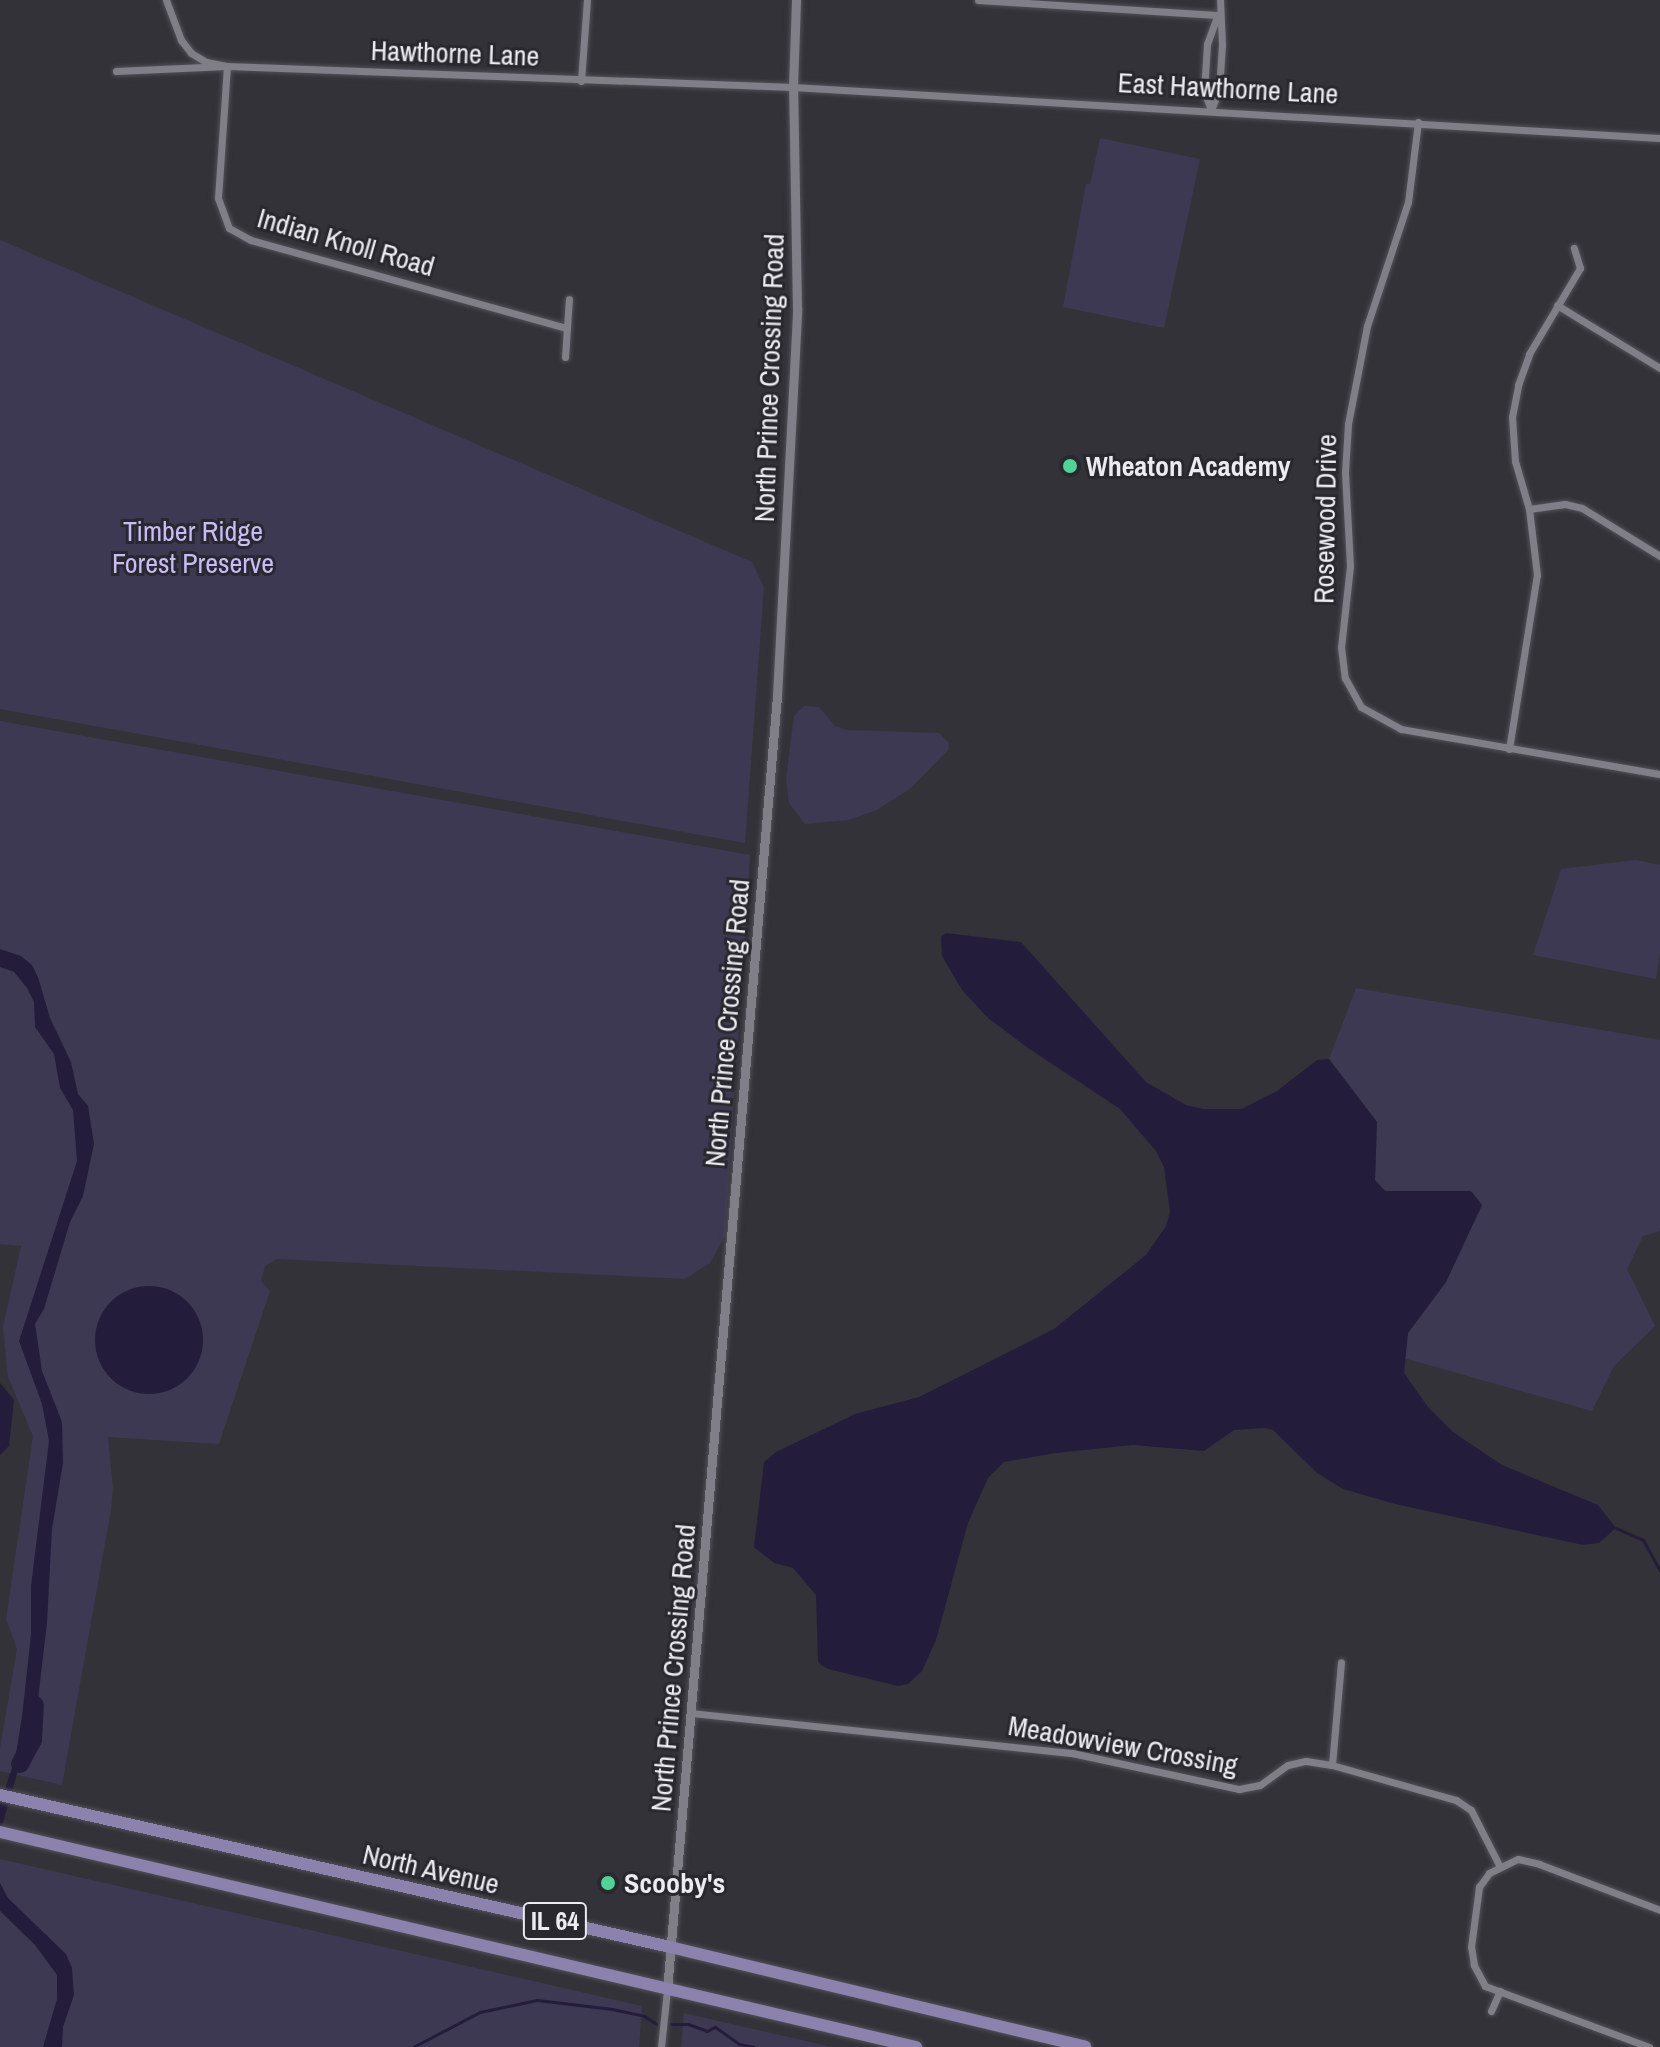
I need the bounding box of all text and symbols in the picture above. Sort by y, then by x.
street label: Hawthorne Lane [370,33,540,73]
street label: East Hawthorne Lane [1117,65,1339,111]
street label: Indian Knoll Road [254,201,438,283]
street label: North Prince Crossing Road [747,233,791,523]
street label: Rosewood Drive [1307,434,1343,604]
place label: Wheaton Academy [1086,449,1291,483]
marker: Wheaton Academy [1061,457,1079,475]
park label: Timber Ridge Forest Preserve [112,514,274,580]
street label: North Prince Crossing Road [698,878,756,1168]
street label: North Prince Crossing Road [644,1523,702,1813]
street label: Meadowview Crossing [1006,1708,1240,1782]
street label: North Avenue [359,1837,503,1901]
place label: Scooby's [624,1866,725,1900]
marker: Scooby's [599,1874,617,1892]
road number: IL 64 [521,1899,589,1943]

